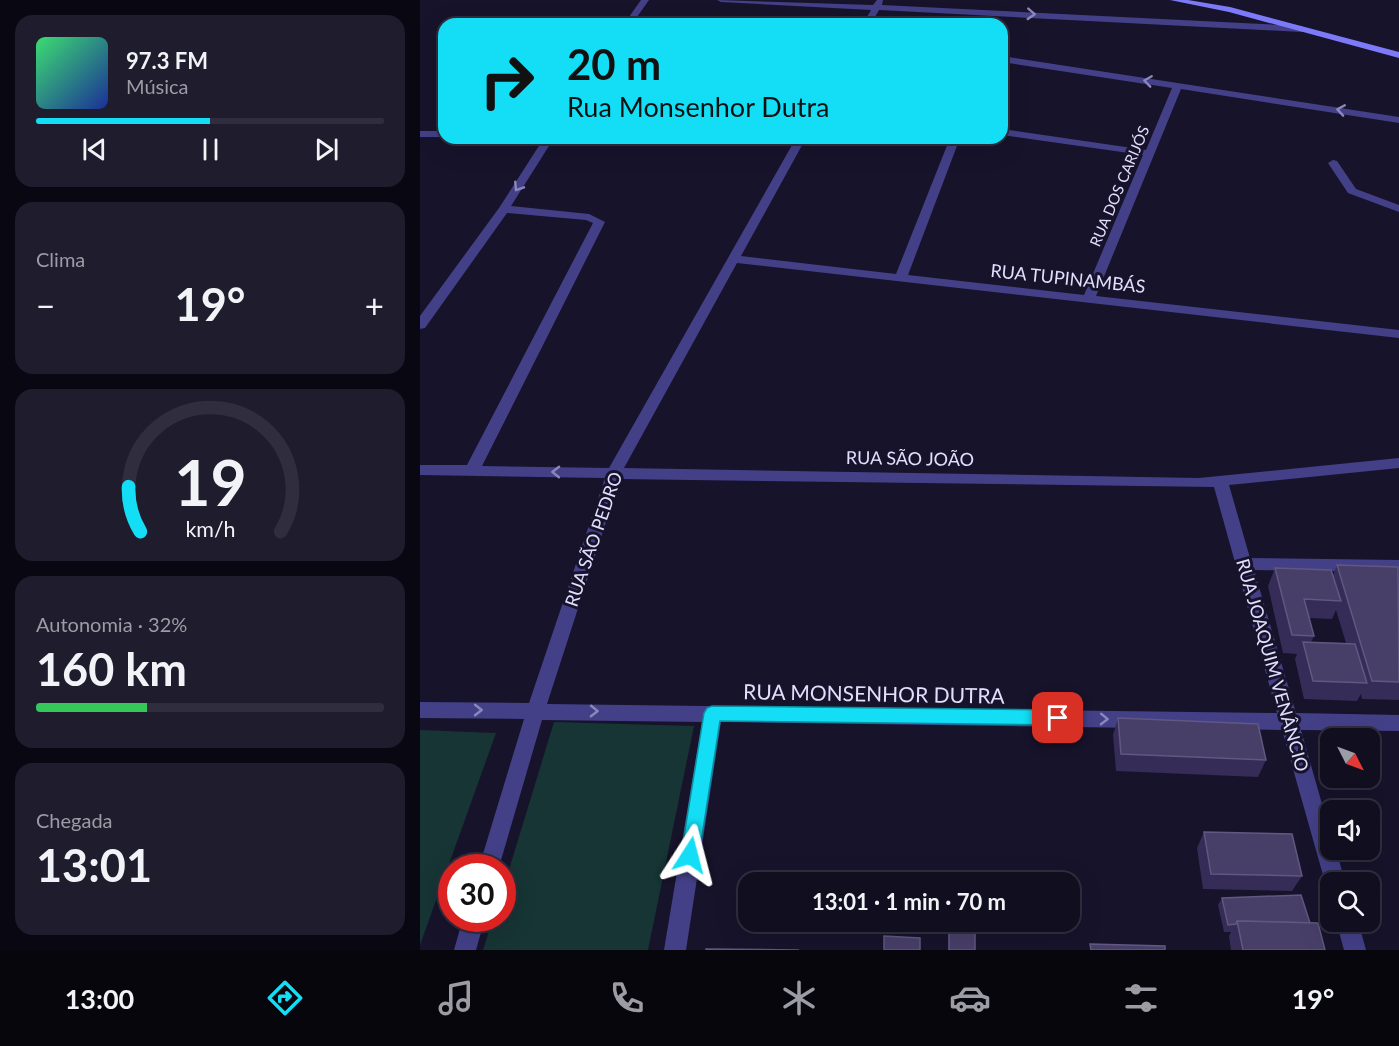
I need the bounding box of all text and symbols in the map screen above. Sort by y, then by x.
one-way arrow [1027,7,1036,20]
text: 20 m [567,39,661,89]
icon: right [468,42,546,120]
text: 97.3 FM [126,47,208,74]
text: Música [126,74,189,98]
one-way arrow [1144,76,1153,88]
text: Rua Monsenhor Dutra [567,90,829,123]
one-way arrow [1337,105,1346,117]
street label: RUA DOS CARIJÓS [1085,123,1153,249]
icon: previous [78,133,111,166]
icon: pause [194,133,227,166]
icon: next [310,133,343,166]
one-way arrow [513,181,525,191]
text: Clima [36,247,85,271]
street label: RUA TUPINAMBÁS [989,259,1147,297]
text: 19° [175,277,245,331]
text: − [36,285,55,325]
text: + [365,285,384,325]
text: 19 [174,444,246,519]
street label: RUA SÃO JOÃO [846,446,974,470]
one-way arrow [551,466,560,478]
street label: RUA SÃO PEDRO [560,469,626,609]
text: km/h [185,516,235,542]
street label: RUA JOAQUIM VENÂNCIO [1232,556,1314,774]
text: Autonomia · 32% [36,612,187,636]
text: 160 km [36,642,187,696]
street label: RUA MONSENHOR DUTRA [743,678,1006,708]
pin [1032,692,1083,743]
icon: arrive [1041,701,1074,734]
one-way arrow [473,704,482,716]
one-way arrow [590,705,599,717]
one-way arrow [1100,712,1109,725]
north arrow [1320,728,1380,788]
map controls [1320,728,1380,932]
button: sound [1320,800,1380,860]
text: Chegada [36,808,113,832]
position arrow [658,823,722,887]
text: 13:01 [36,838,152,892]
speed limit sign: 30 [438,854,516,932]
button: search [1320,872,1380,932]
text: 13:01 · 1 min · 70 m [812,888,1006,915]
icon: directions [264,977,306,1019]
icon: music [435,977,477,1019]
icon: phone [606,977,648,1019]
icon: climate [778,977,820,1019]
icon: car [949,977,991,1019]
icon: filters [1120,977,1162,1019]
text: 13:00 [65,982,134,1015]
text: 19° [1292,982,1334,1015]

